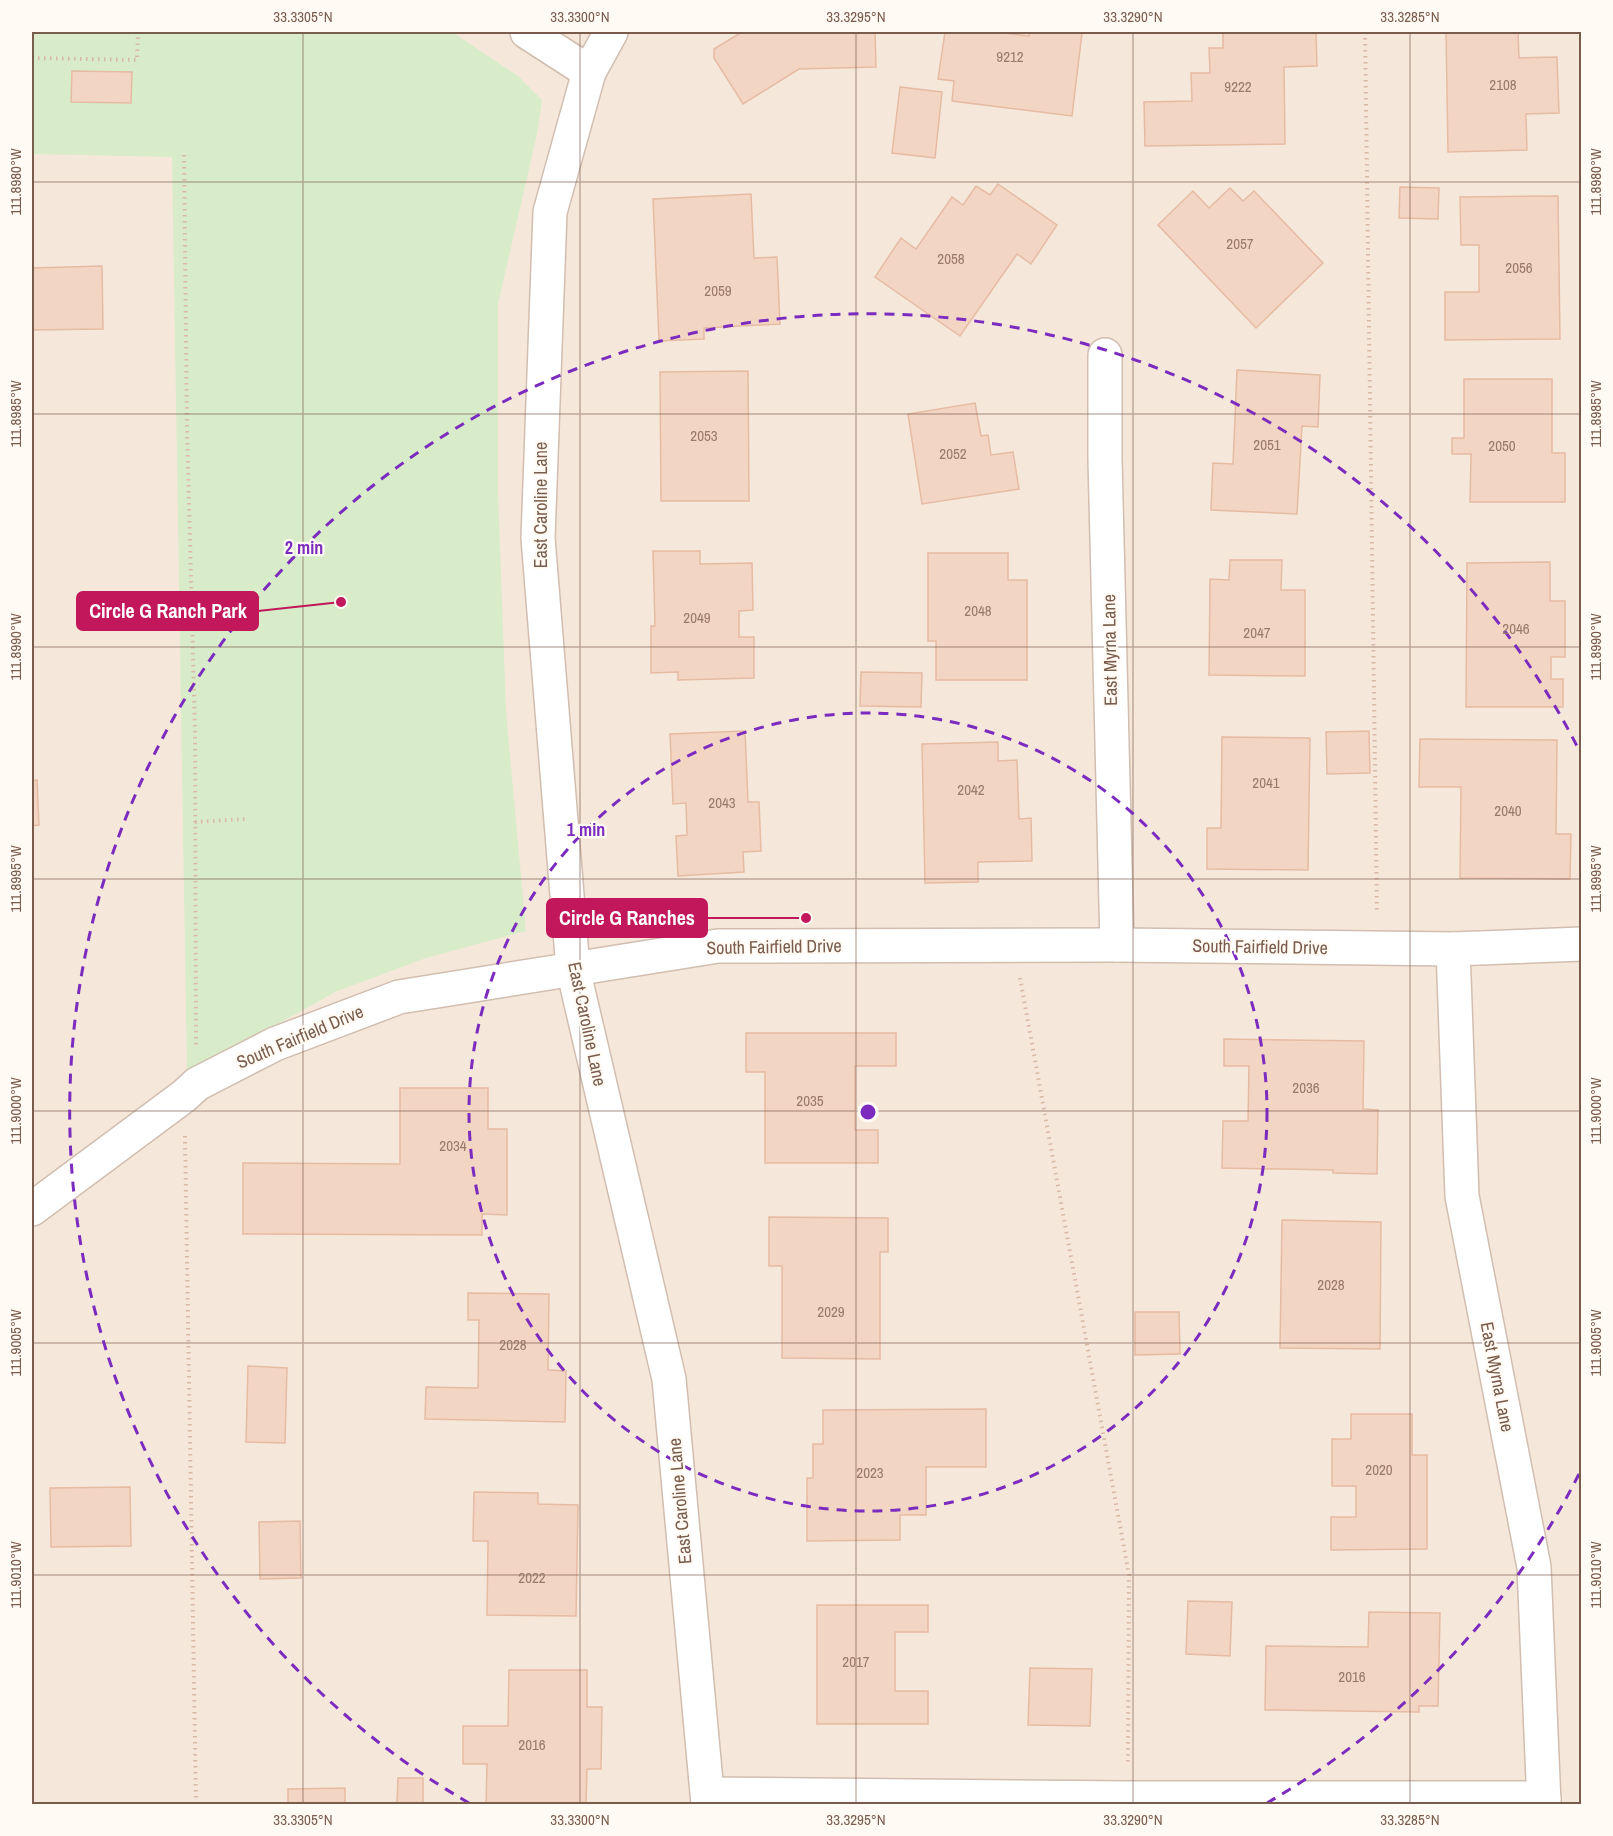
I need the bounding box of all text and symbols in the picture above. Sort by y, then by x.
text: 33.3305°N [273,6,333,27]
text: 33.3300°N [550,6,610,27]
text: 33.3295°N [826,6,886,27]
text: 33.3290°N [1103,6,1163,27]
text: 33.3285°N [1380,6,1440,27]
house number: 9212 [996,46,1024,67]
house number: 2108 [1489,74,1517,95]
house number: 9222 [1224,76,1252,97]
text: 111.8980°W [5,148,26,216]
text: 111.8980°W [1585,148,1606,216]
house number: 2057 [1226,233,1254,254]
house number: 2058 [937,248,965,269]
house number: 2056 [1505,257,1533,278]
house number: 2059 [704,280,732,301]
text: 111.8985°W [5,380,26,448]
text: 111.8985°W [1585,380,1606,448]
house number: 2053 [690,425,718,446]
house number: 2051 [1253,434,1281,455]
house number: 2050 [1488,435,1516,456]
street label: East Caroline Lane [528,442,553,568]
house number: 2052 [939,443,967,464]
text: 2 min [285,535,323,560]
callout: Circle G Ranch Park [77,592,258,630]
street label: East Myrna Lane [1096,594,1123,706]
text: Circle G Ranch Park [89,597,248,624]
house number: 2048 [964,600,992,621]
house number: 2049 [683,607,711,628]
text: 111.8990°W [5,613,26,681]
text: 111.8990°W [1585,613,1606,681]
house number: 2046 [1502,618,1530,639]
house number: 2047 [1243,622,1271,643]
house number: 2041 [1252,772,1280,793]
house number: 2042 [957,779,985,800]
house number: 2043 [708,792,736,813]
house number: 2040 [1494,800,1522,821]
text: 1 min [567,817,605,842]
text: 111.8995°W [5,845,26,913]
text: 111.8995°W [1585,845,1606,913]
callout: Circle G Ranches [547,899,707,937]
text: Circle G Ranches [559,904,695,931]
street label: South Fairfield Drive [706,933,842,960]
street label: South Fairfield Drive [1192,933,1328,960]
street label: East Caroline Lane [562,959,613,1088]
street label: South Fairfield Drive [233,999,367,1075]
text: 111.9000°W [5,1077,26,1145]
house number: 2036 [1292,1077,1320,1098]
text: 111.9000°W [1585,1077,1606,1145]
house number: 2035 [796,1090,824,1111]
centre of rings [858,1102,878,1122]
house number: 2034 [439,1135,467,1156]
house number: 2028 [1317,1274,1345,1295]
house number: 2029 [817,1301,845,1322]
text: 111.9005°W [5,1309,26,1377]
text: 111.9005°W [1585,1309,1606,1377]
street label: East Myrna Lane [1475,1320,1520,1434]
house number: 2028 [499,1334,527,1355]
street label: East Caroline Lane [662,1437,697,1565]
house number: 2020 [1365,1459,1393,1480]
house number: 2023 [856,1462,884,1483]
text: 111.9010°W [5,1541,26,1609]
text: 111.9010°W [1585,1541,1606,1609]
house number: 2022 [518,1567,546,1588]
house number: 2017 [842,1651,870,1672]
house number: 2016 [1338,1666,1366,1687]
house number: 2016 [518,1734,546,1755]
text: 33.3305°N [273,1809,333,1830]
text: 33.3300°N [550,1809,610,1830]
text: 33.3295°N [826,1809,886,1830]
text: 33.3290°N [1103,1809,1163,1830]
text: 33.3285°N [1380,1809,1440,1830]

